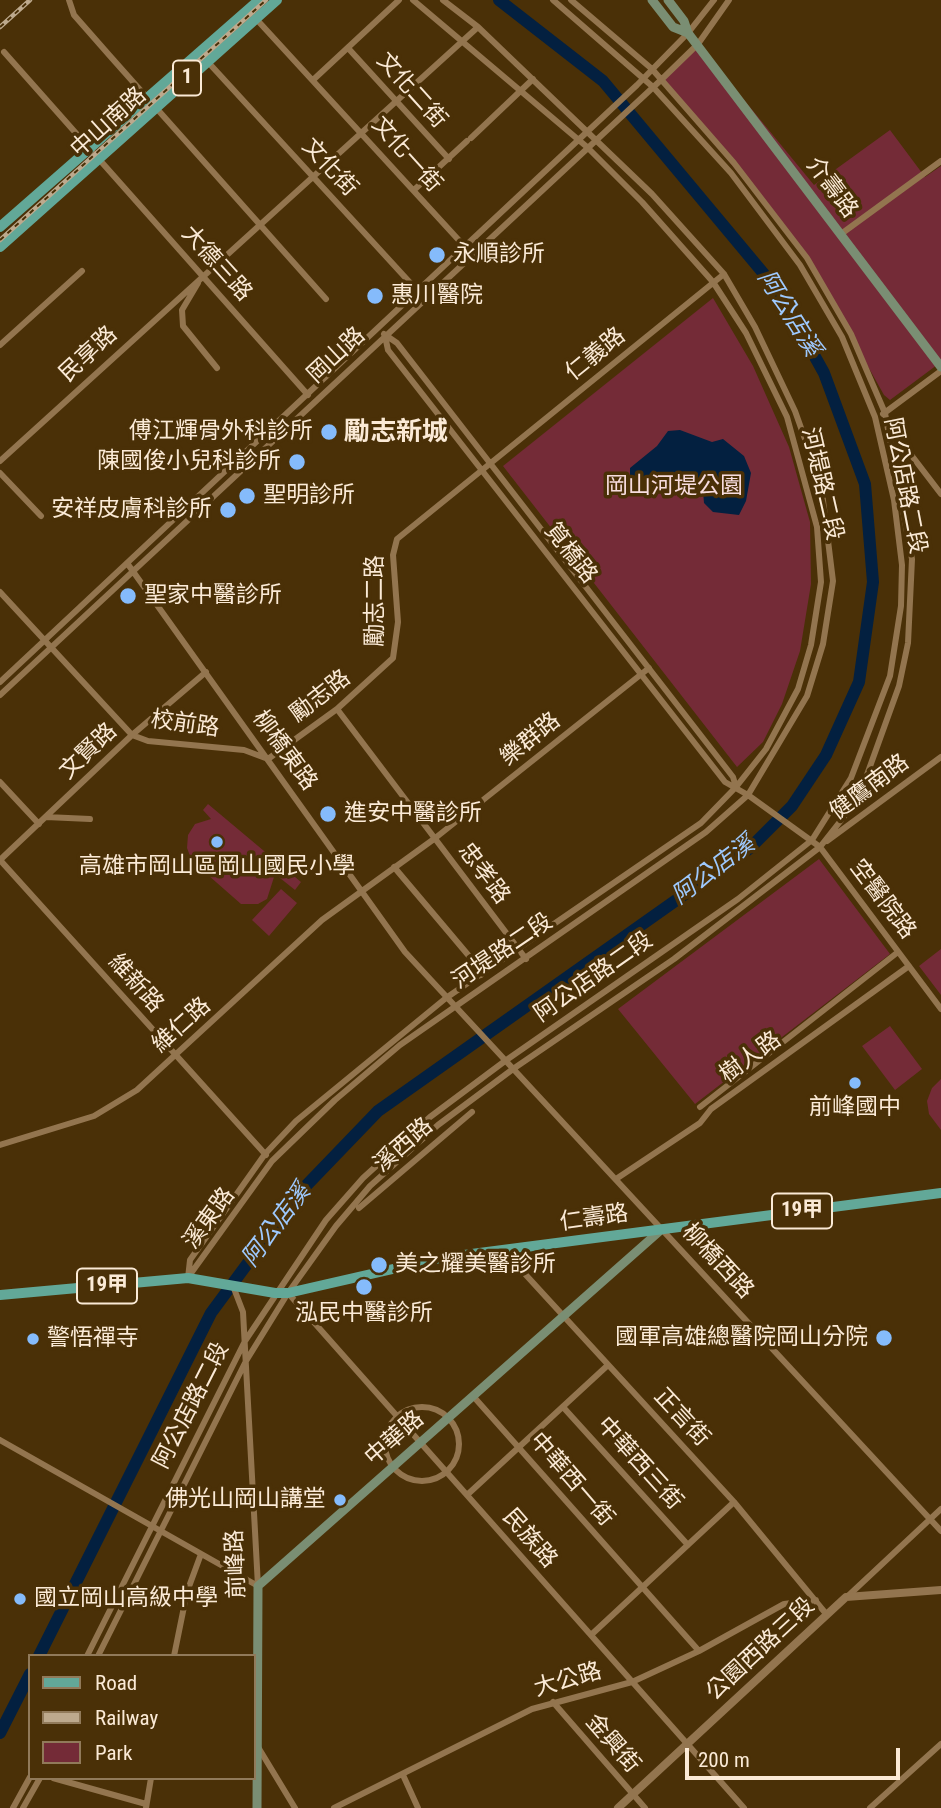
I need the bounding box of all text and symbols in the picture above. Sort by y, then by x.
street label: 文化二街 [370,48,452,134]
road number: 1 [173,60,201,96]
street label: 中山南路 [66,82,152,164]
street label: 文化一街 [365,112,447,198]
street label: 文化街 [295,133,363,203]
street label: 介壽路 [799,152,863,224]
street label: 大德三路 [175,221,257,307]
place label: 永順診所 [453,241,545,269]
marker: 永順診所 [427,245,447,265]
water label: 阿公店溪 [750,266,826,362]
place label: 惠川醫院 [391,282,483,310]
marker: 惠川醫院 [365,286,385,306]
street label: 民享路 [54,321,124,389]
street label: 岡山路 [302,322,372,390]
street label: 仁義路 [561,323,631,387]
street label: 阿公店路二段 [877,416,931,556]
district label: 勵志新城 [344,417,448,449]
place label: 傅江輝骨外科診所 [129,418,313,446]
marker: 傅江輝骨外科診所 [319,422,339,442]
street label: 河堤路二段 [795,425,847,543]
place label: 陳國俊小兒科診所 [97,448,281,476]
marker: 陳國俊小兒科診所 [287,452,307,472]
park label: 岡山河堤公園 [605,473,743,501]
place label: 聖明診所 [263,482,355,510]
marker: 聖明診所 [237,486,257,506]
place label: 安祥皮膚科診所 [51,496,212,524]
marker: 安祥皮膚科診所 [218,500,238,520]
street label: 筧橋路 [538,518,602,590]
street label: 勵志二路 [362,555,390,647]
place label: 聖家中醫診所 [144,582,282,610]
marker: 聖家中醫診所 [118,586,138,606]
street label: 勵志路 [285,665,357,729]
street label: 柳橋東路 [246,706,322,796]
street label: 校前路 [149,707,221,743]
street label: 樂群路 [496,708,566,772]
street label: 文賢路 [55,718,123,786]
street label: 健鷹南路 [825,749,915,827]
place label: 進安中醫診所 [344,800,482,828]
marker: 進安中醫診所 [318,804,338,824]
water label: 阿公店溪 [667,831,761,911]
marker: 高雄市岡山區岡山國民小學 [209,834,225,850]
street label: 忠孝路 [451,838,515,910]
place label: 高雄市岡山區岡山國民小學 [79,853,355,881]
street label: 空醫院路 [843,855,921,945]
street label: 河堤路二段 [448,908,558,996]
street label: 阿公店路二段 [530,927,658,1029]
street label: 維新路 [102,949,168,1019]
street label: 維仁路 [147,993,217,1059]
street label: 樹人路 [715,1027,787,1089]
marker: 前峰國中 [847,1075,863,1091]
place label: 前峰國中 [809,1094,901,1122]
street label: 溪西路 [369,1113,439,1179]
water label: 阿公店溪 [237,1179,317,1273]
street label: 溪東路 [179,1183,241,1255]
road number: 19甲 [772,1194,832,1228]
street label: 仁壽路 [558,1201,630,1237]
street label: 柳橋西路 [676,1219,758,1305]
place label: 美之耀美醫診所 [395,1251,556,1279]
marker: 美之耀美醫診所 [369,1255,389,1275]
road number: 19甲 [77,1268,137,1304]
marker: 泓民中醫診所 [354,1277,374,1297]
place label: 泓民中醫診所 [295,1300,433,1328]
place label: 國軍高雄總醫院岡山分院 [615,1324,868,1352]
place label: 警悟禪寺 [47,1325,139,1353]
marker: 國軍高雄總醫院岡山分院 [874,1328,894,1348]
marker: 警悟禪寺 [25,1331,41,1347]
street label: 阿公店路二段 [148,1338,236,1474]
street label: 正言街 [647,1383,715,1453]
street label: 中華路 [360,1406,430,1472]
street label: 中華西三街 [590,1412,688,1516]
street label: 中華西一街 [523,1428,619,1532]
place label: 佛光山岡山講堂 [165,1486,326,1514]
marker: 佛光山岡山講堂 [332,1492,348,1508]
street label: 民族路 [496,1504,562,1574]
street label: 前峰路 [222,1529,252,1599]
place label: 國立岡山高級中學 [34,1585,218,1613]
marker: 國立岡山高級中學 [12,1591,28,1607]
street label: 公園西路三段 [701,1593,821,1707]
legend [28,1654,256,1780]
street label: 大公路 [531,1658,605,1704]
text: Road [95,1671,137,1695]
text: Railway [95,1706,158,1730]
street label: 金興街 [579,1709,645,1779]
scale bar [689,1734,904,1778]
text: Park [95,1741,132,1765]
text: 200 m [698,1748,750,1772]

